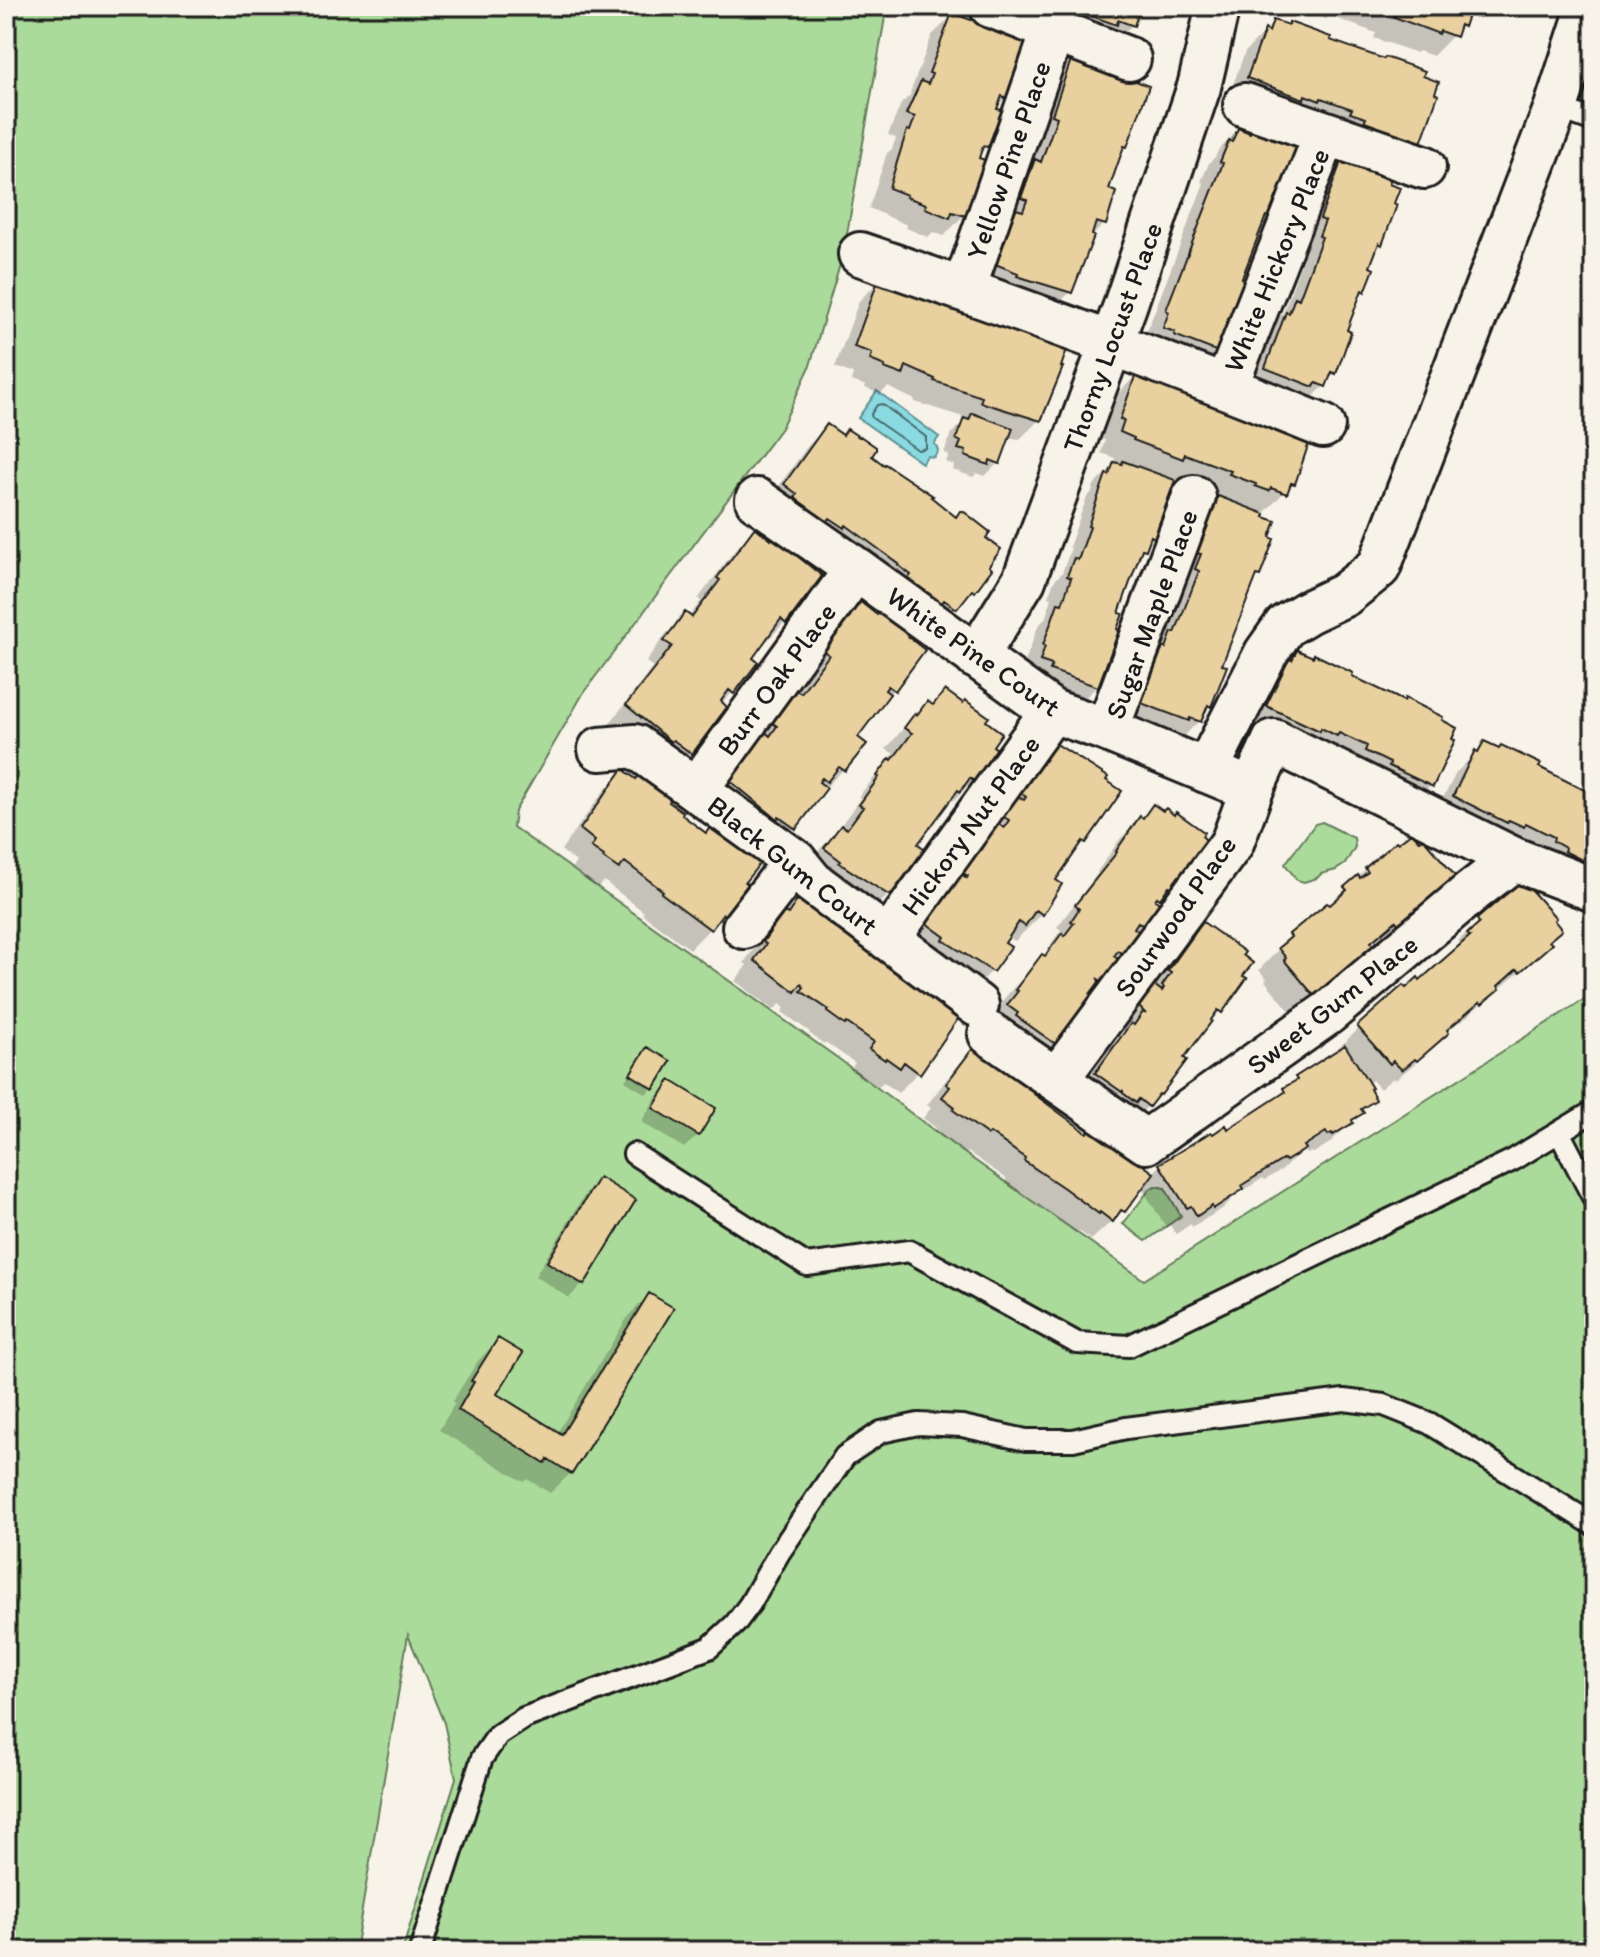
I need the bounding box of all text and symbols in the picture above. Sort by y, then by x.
street label: Yellow Pine Place [958,56,1058,264]
street label: White Hickory Place [1216,143,1336,377]
street label: Thorny Locust Place [1055,217,1169,457]
street label: Sugar Maple Place [1097,505,1205,723]
street label: White Pine Court [881,578,1067,724]
street label: Burr Oak Place [709,596,843,762]
street label: Hickory Nut Place [893,728,1047,922]
street label: Black Gum Court [701,788,885,942]
street label: Sourwood Place [1107,829,1243,1003]
street label: Sweet Gum Place [1240,927,1424,1081]

